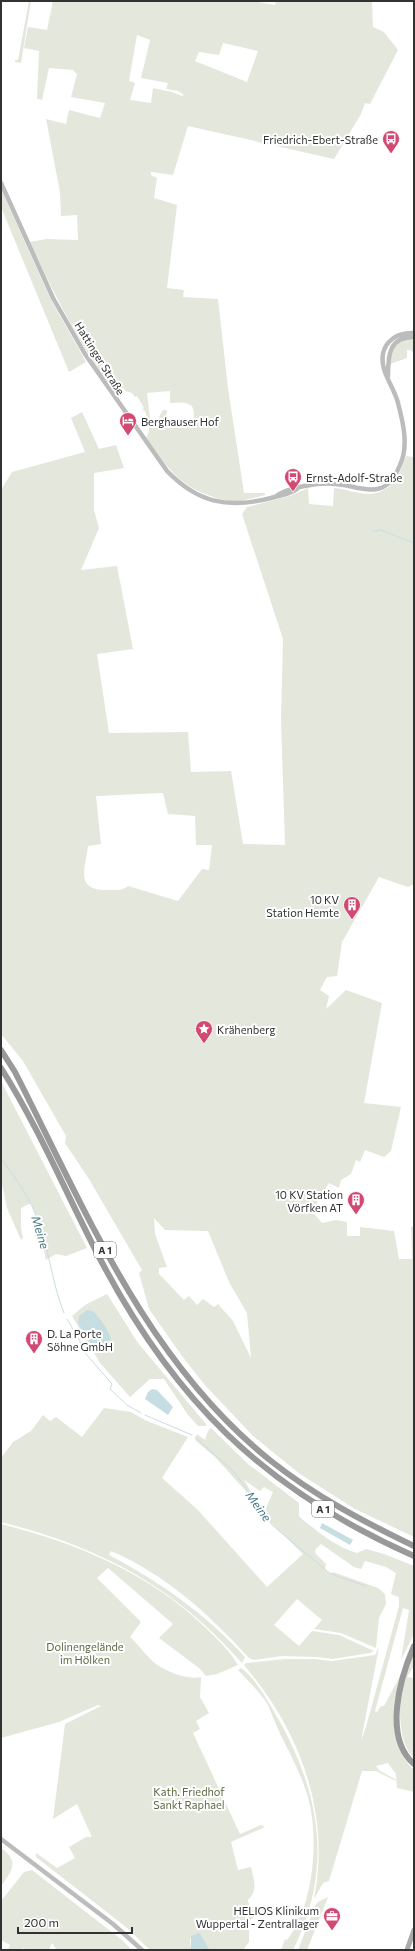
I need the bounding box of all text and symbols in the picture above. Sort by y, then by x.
bus stop icon: Friedrich-Ebert-Straße [381,129,401,154]
place label: Friedrich-Ebert-Straße [263,133,378,146]
street label: Hattinger Straße [72,319,128,397]
hotel icon: Berghauser Hof [118,411,138,436]
place label: Berghauser Hof [141,415,220,428]
bus stop icon: Ernst-Adolf-Straße [283,467,303,492]
place label: Ernst-Adolf-Straße [306,471,403,484]
place label: 10 KV Station Hemte [266,893,339,919]
building icon: 10 KV Station Hemte [342,895,362,920]
place icon: Krähenberg [194,1019,214,1044]
place label: Krähenberg [217,1023,275,1036]
place label: 10 KV Station Vörfken AT [275,1188,343,1214]
building icon: 10 KV Station Vörfken AT [346,1190,366,1215]
water label: Meine [29,1214,53,1251]
road number: A 1 [94,1242,116,1258]
place label: D. La Porte Söhne GmbH [47,1327,113,1353]
building icon: D. La Porte Söhne GmbH [24,1329,44,1354]
water label: Meine [243,1488,275,1524]
road number: A 1 [312,1501,334,1517]
park label: Dolinengelände im Hölken [46,1640,124,1666]
park label: Kath. Friedhof Sankt Raphael [153,1785,225,1811]
place label: HELIOS Klinikum Wuppertal - Zentrallager [196,1904,320,1930]
office icon: HELIOS Klinikum Wuppertal - Zentrallager [322,1906,342,1931]
scale bar [18,1909,132,1935]
text: 200 m [24,1915,59,1929]

